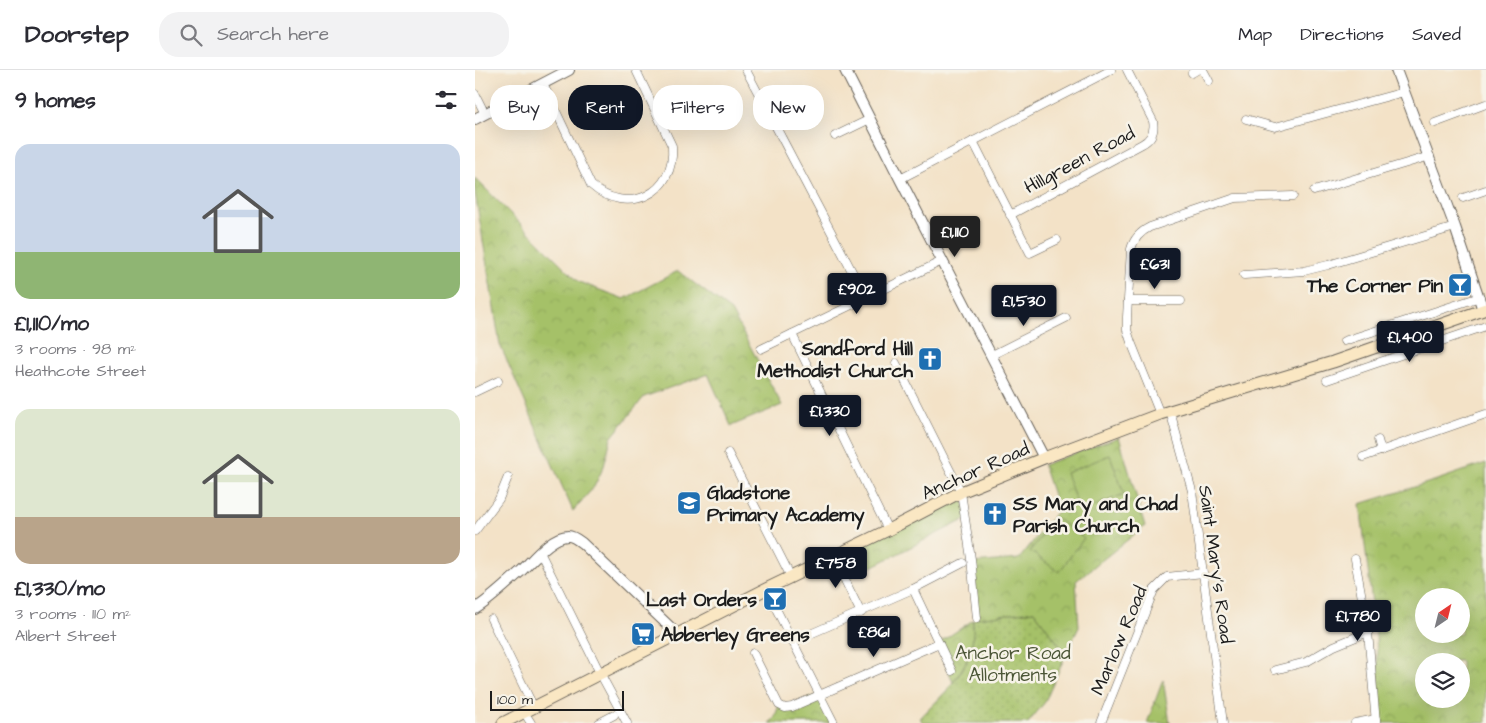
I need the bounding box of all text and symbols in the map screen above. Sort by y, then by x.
search box [159,12,509,57]
text: Doorstep [25,18,129,52]
icon: search [177,21,205,49]
text: Search here [217,21,329,48]
text: Map [1238,22,1272,47]
text: Directions [1300,22,1384,47]
text: Saved [1412,22,1461,47]
chip: Buy [490,85,558,130]
chip: Rent [568,85,643,130]
chip: Filters [653,85,743,130]
chip: New [753,85,824,130]
text: 9 homes [15,86,96,115]
icon: filters [432,86,460,114]
street label: Hillgreen Road [1020,120,1141,202]
icon: home [193,176,283,266]
pin: £1,110 [914,216,996,258]
text: £1,110 [941,221,969,243]
pin: £631 [1125,248,1185,290]
text: £631 [1141,253,1169,275]
pin: £902 [827,272,887,315]
bar icon: The Corner Pin [1447,272,1473,298]
place label: The Corner Pin [1306,273,1443,300]
text: £902 [839,278,875,300]
pin: £1,530 [983,284,1065,327]
text: £1,530 [1002,290,1046,312]
text: £1,110/mo [15,309,89,338]
pin: £1,400 [1369,320,1451,363]
text: £1,400 [1388,326,1432,348]
place label: Sandford Hill Methodist Church [757,336,914,385]
text: 3 rooms · 98 m² [15,338,136,360]
church icon: Sandford Hill Methodist Church [917,346,943,372]
text: Heathcote Street [15,360,146,382]
pin: £1,330 [789,394,871,437]
text: £1,330 [810,400,850,422]
street label: Anchor Road [917,435,1034,507]
icon: home [193,441,283,531]
place label: Gladstone Primary Academy [707,480,865,530]
street label: Saint Mary's Road [1190,483,1240,646]
school or university icon: Gladstone Primary Academy [676,490,702,516]
place label: SS Mary and Chad Parish Church [1012,491,1178,540]
church icon: SS Mary and Chad Parish Church [982,501,1008,527]
pin: £758 [806,546,866,589]
text: £758 [816,552,856,574]
text: £1,330/mo [15,574,105,603]
street label: Marlow Road [1084,582,1155,699]
bar icon: Last Orders [762,586,788,612]
place label: Last Orders [646,587,757,614]
north arrow [1415,588,1470,642]
map controls [1415,588,1470,708]
pin: £1,780 [1317,600,1399,642]
text: 3 rooms · 110 m² [15,603,131,625]
text: £1,780 [1336,605,1380,627]
pin: £861 [844,616,904,658]
supermarket icon: Abberley Greens [630,621,656,647]
text: £861 [858,621,890,643]
place label: Abberley Greens [661,622,810,650]
text: Albert Street [15,625,116,647]
park label: Anchor Road Allotments [955,640,1071,689]
button: layers [1415,653,1470,708]
scale bar [490,688,624,711]
text: 100 m [497,690,533,710]

